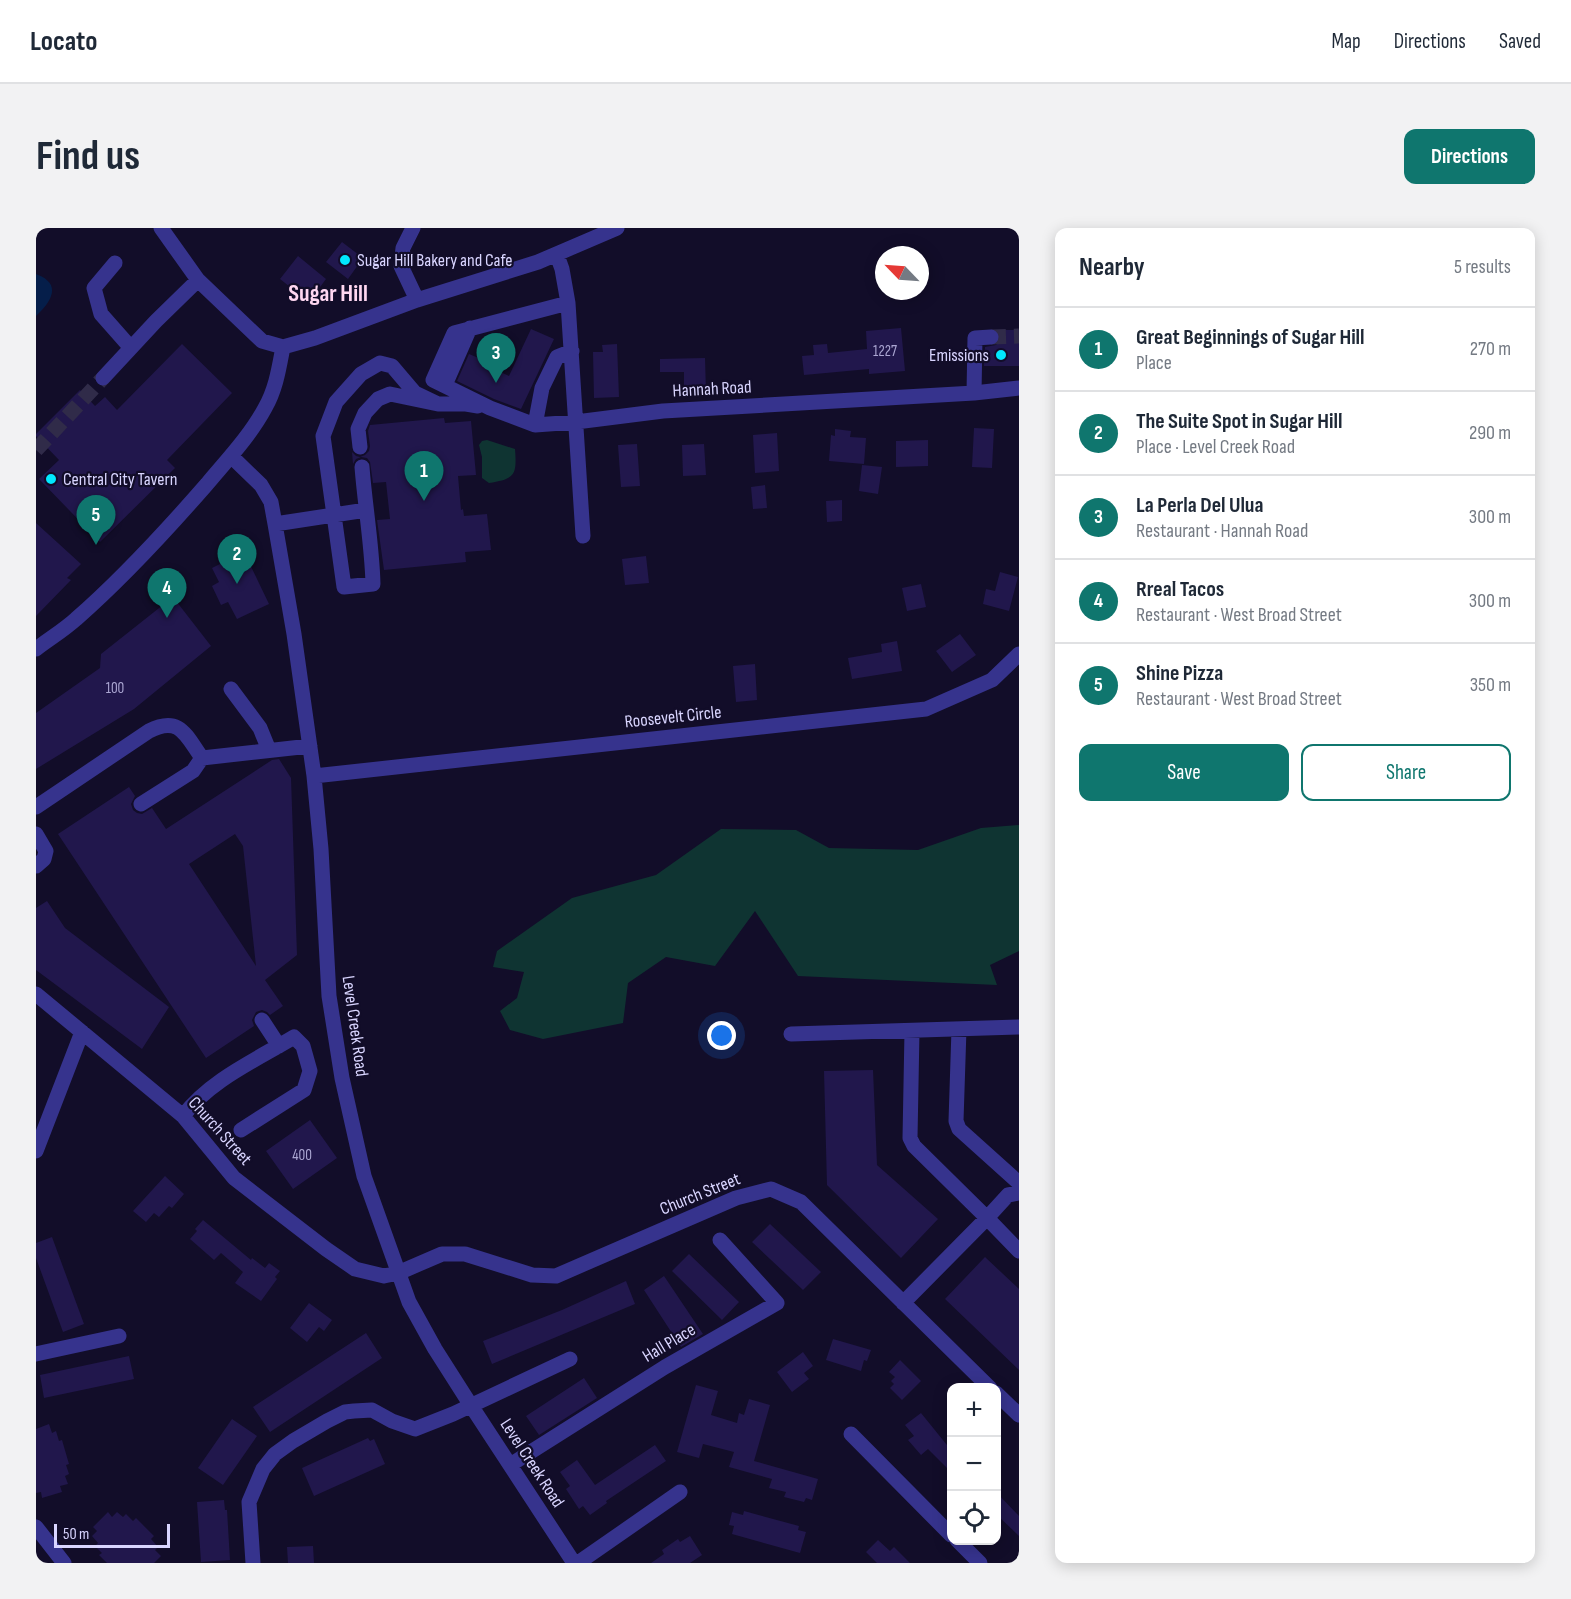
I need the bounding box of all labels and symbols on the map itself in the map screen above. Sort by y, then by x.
north arrow [875,246,929,300]
place label: Sugar Hill Bakery and Cafe [357,250,513,271]
marker: Sugar Hill Bakery and Cafe [338,253,352,267]
district label: Sugar Hill [288,279,368,308]
pin: 3 [476,334,516,383]
house number: 1227 [873,342,897,361]
place label: Emissions [929,345,989,366]
marker: Emissions [994,348,1008,362]
street label: Hannah Road [672,376,752,402]
pin: 1 [404,452,444,501]
place label: Central City Tavern [63,469,177,490]
marker: Central City Tavern [44,472,58,486]
pin: 5 [76,496,116,545]
pin: 2 [218,534,256,584]
pin: 4 [148,568,186,618]
house number: 100 [106,679,124,698]
street label: Roosevelt Circle [624,701,722,733]
street label: Level Creek Road [338,974,372,1078]
your location [707,1021,736,1050]
street label: Church Street [184,1093,256,1170]
house number: 400 [292,1146,312,1165]
street label: Church Street [657,1168,744,1220]
street label: Hall Place [639,1319,699,1367]
street label: Level Creek Road [496,1415,568,1511]
scale bar [54,1521,170,1548]

